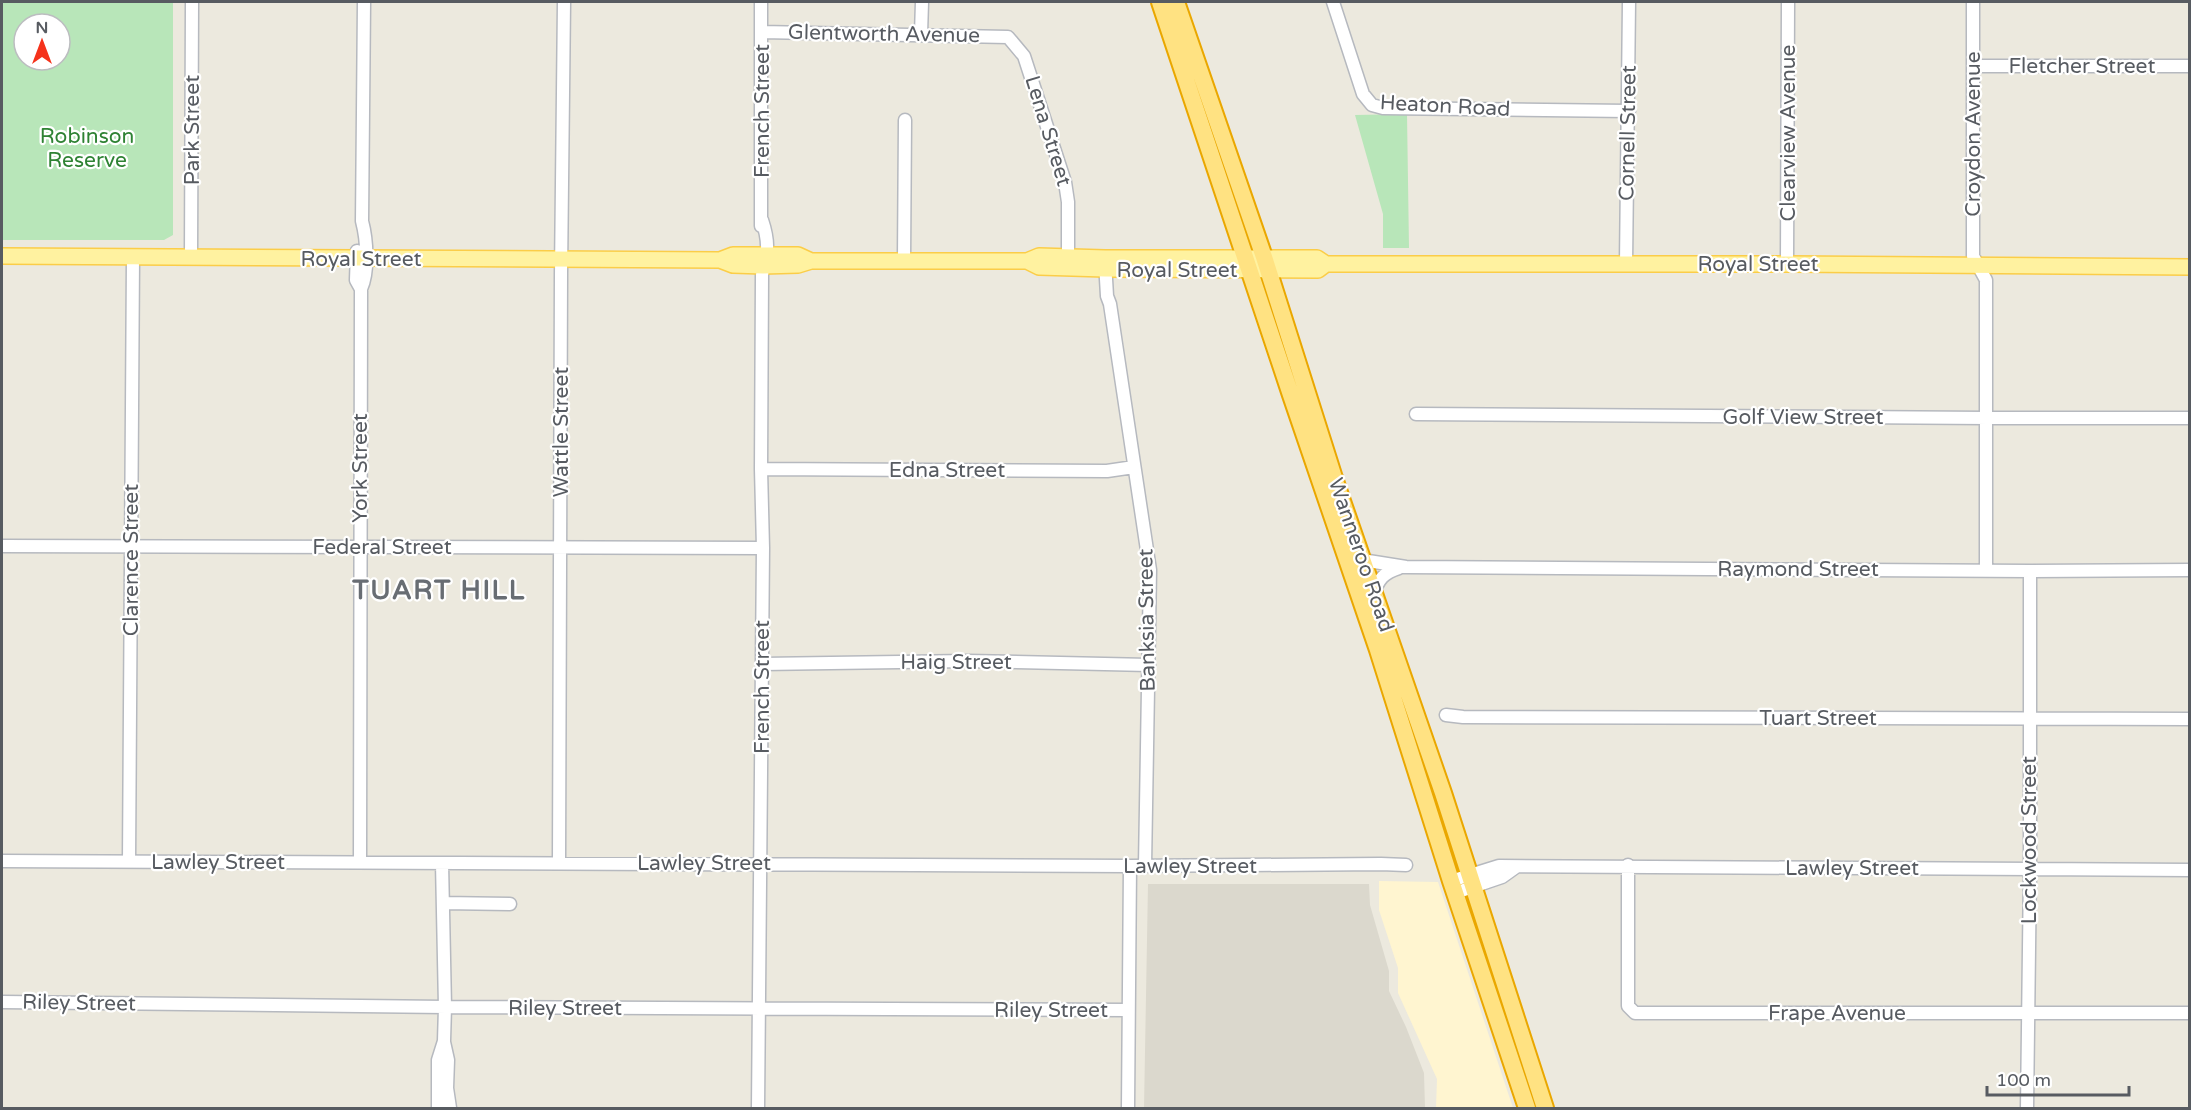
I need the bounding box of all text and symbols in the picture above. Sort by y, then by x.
north arrow [12,12,72,72]
text: N [36,18,48,38]
street label: Glentworth Avenue [788,20,980,48]
street label: French Street [750,44,775,178]
street label: Clearview Avenue [1776,44,1801,221]
street label: Croydon Avenue [1961,51,1986,217]
street label: Fletcher Street [2009,54,2156,79]
street label: Cornell Street [1614,65,1642,201]
street label: Lena Street [1019,73,1077,189]
street label: Park Street [180,75,205,185]
street label: Heaton Road [1379,90,1511,122]
park label: Robinson Reserve [40,124,134,173]
street label: Royal Street [300,247,422,272]
street label: Royal Street [1697,252,1819,277]
street label: Royal Street [1116,258,1238,283]
street label: Wattle Street [549,367,574,497]
street label: Golf View Street [1723,405,1883,430]
street label: York Street [348,413,373,523]
street label: Edna Street [889,458,1005,483]
street label: Wanneroo Road [1323,475,1399,635]
street label: Clarence Street [119,484,144,636]
street label: Federal Street [312,535,452,560]
street label: Banksia Street [1133,548,1161,692]
street label: Raymond Street [1717,557,1879,582]
district label: TUART HILL [351,574,526,607]
street label: French Street [750,620,775,754]
street label: Haig Street [900,650,1012,675]
street label: Tuart Street [1759,706,1877,731]
street label: Lockwood Street [2017,756,2042,924]
street label: Lawley Street [151,850,285,875]
street label: Lawley Street [637,851,771,876]
street label: Lawley Street [1123,854,1257,879]
street label: Lawley Street [1785,856,1919,881]
street label: Riley Street [22,990,136,1016]
street label: Riley Street [508,996,622,1021]
street label: Riley Street [994,998,1108,1023]
street label: Frape Avenue [1768,1001,1906,1026]
scale bar [1987,1059,2130,1097]
text: 100 m [1996,1069,2051,1091]

